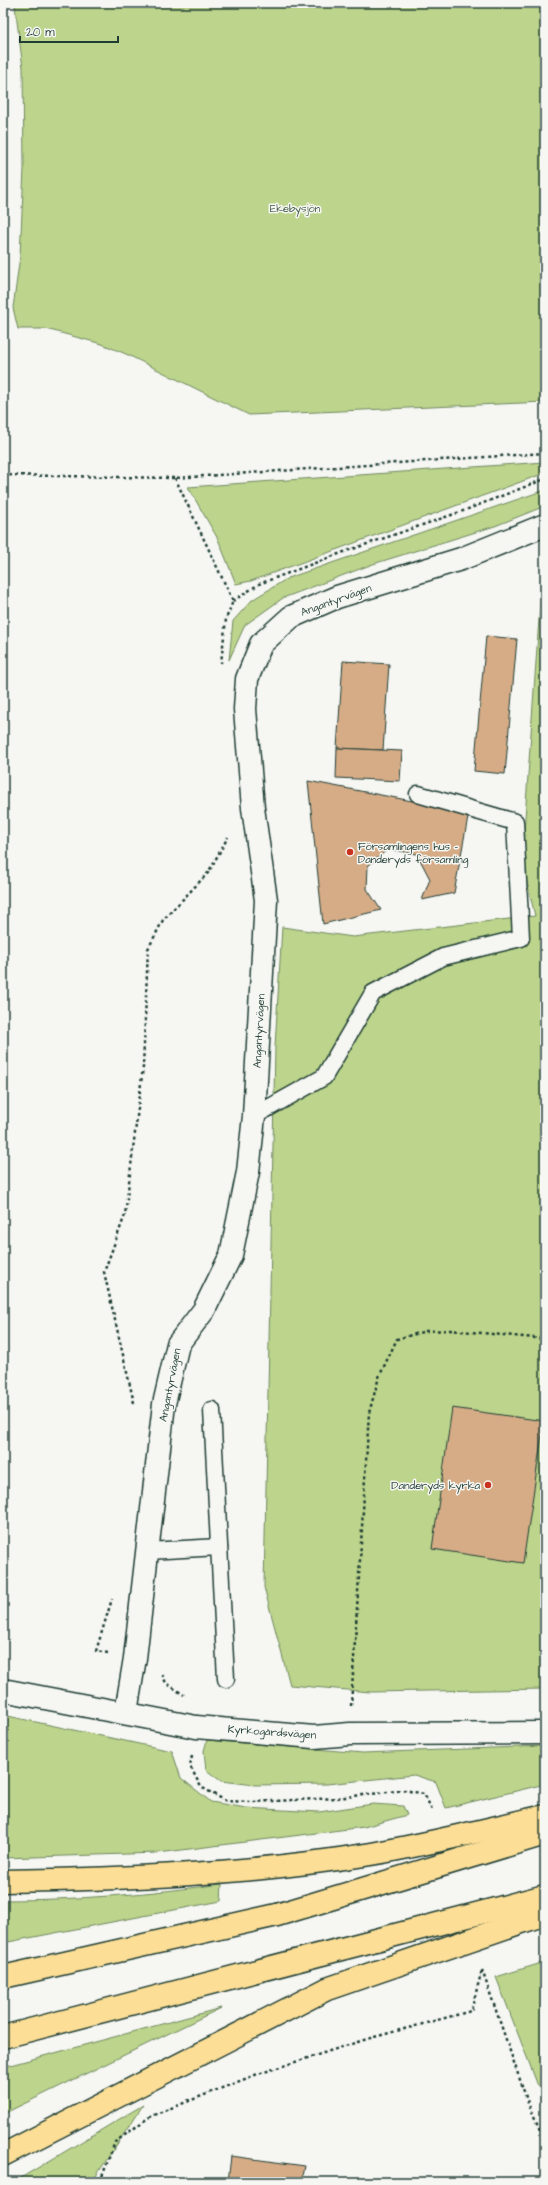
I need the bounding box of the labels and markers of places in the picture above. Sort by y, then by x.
place label: Församlingens hus - Danderyds församling [358,839,469,868]
marker: Församlingens hus - Danderyds församling [345,847,355,857]
place label: Danderyds kyrka [391,1478,480,1494]
marker: Danderyds kyrka [483,1480,493,1490]

